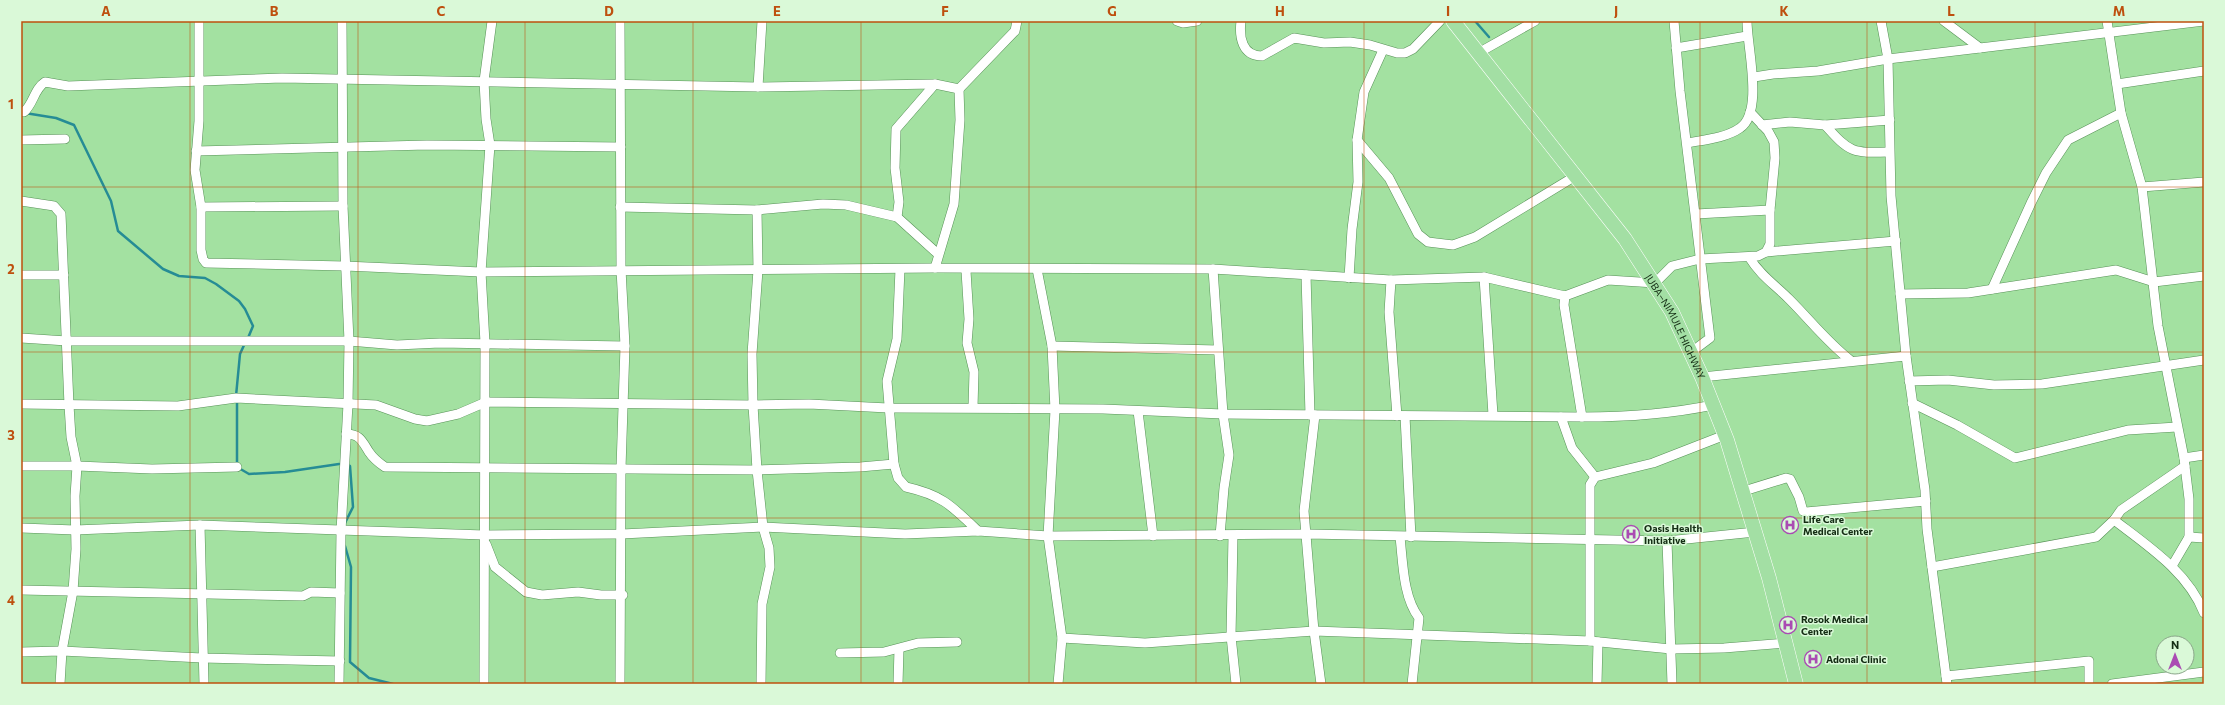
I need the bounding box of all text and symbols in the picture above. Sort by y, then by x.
text: A [101,3,111,19]
text: B [270,3,279,19]
text: C [437,3,446,19]
text: D [604,3,614,19]
text: E [773,3,781,19]
text: F [941,3,949,19]
text: G [1107,3,1117,19]
text: H [1275,3,1285,19]
text: I [1446,3,1450,19]
text: J [1614,3,1618,19]
text: K [1779,3,1789,19]
text: L [1947,3,1955,19]
text: M [2113,3,2125,19]
text: 1 [8,96,14,112]
text: 2 [7,261,15,277]
street label: JUBA–NIMULE HIGHWAY [1643,272,1708,381]
text: 3 [7,427,15,443]
place label: Life Care Medical Center [1803,513,1873,537]
hospital icon: Life Care Medical Center [1780,515,1800,535]
place label: Oasis Health Initiative [1644,522,1702,546]
hospital icon: Oasis Health Initiative [1621,524,1641,544]
text: 4 [7,592,15,608]
place label: Rosok Medical Center [1801,613,1868,637]
hospital icon: Rosok Medical Center [1778,615,1798,635]
north arrow [2155,635,2195,675]
text: N [2171,638,2179,651]
hospital icon: Adonai Clinic [1803,649,1823,669]
place label: Adonai Clinic [1826,653,1886,665]

